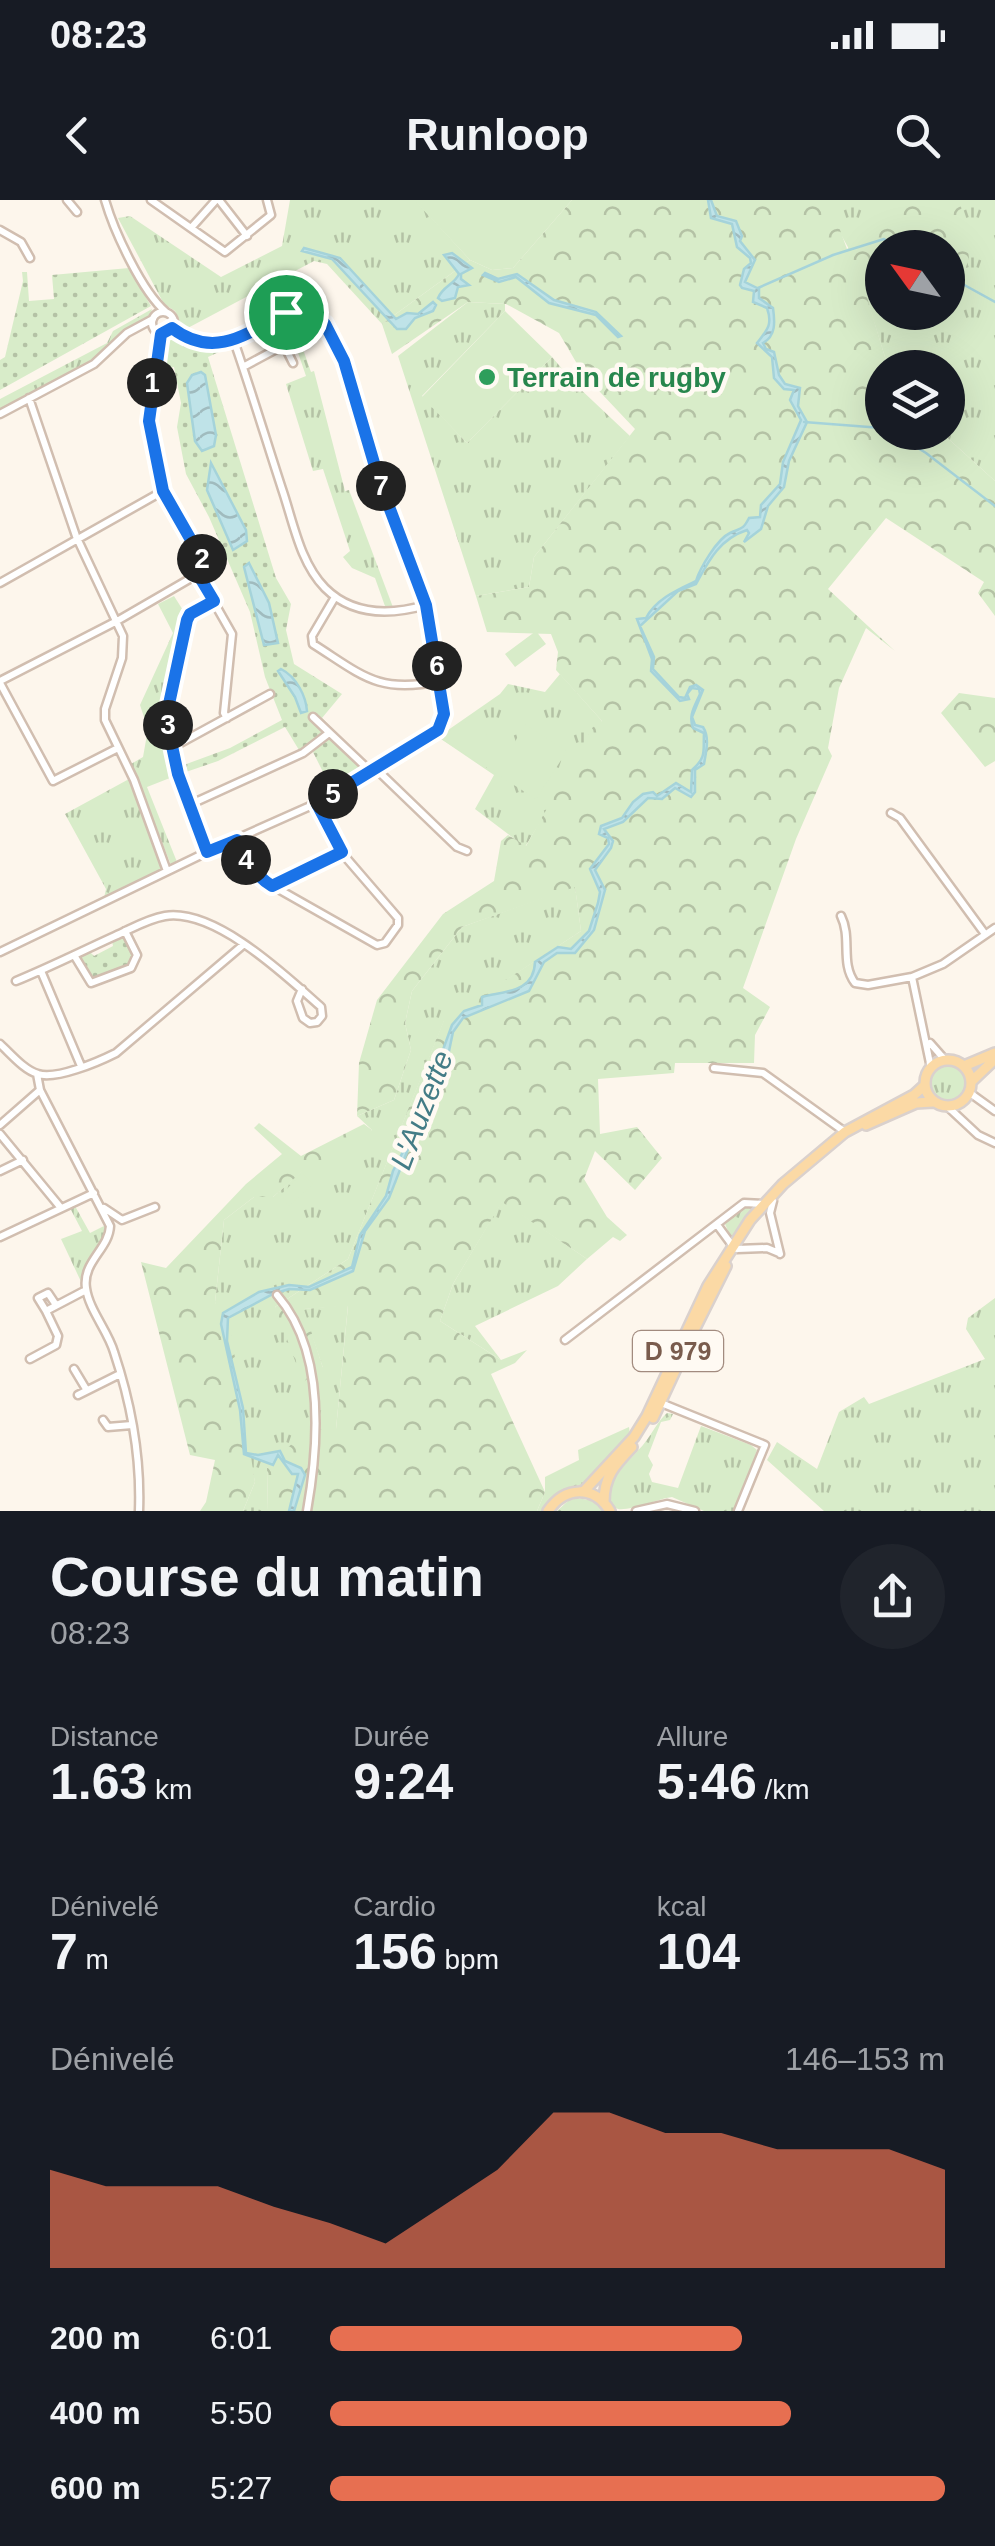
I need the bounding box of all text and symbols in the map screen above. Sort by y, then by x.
text: 08:23 [50,14,147,56]
icon: back [50,108,105,163]
icon: search [890,108,945,163]
text: Runloop [406,109,589,160]
north arrow [865,230,965,330]
map controls [865,230,965,450]
pin [244,270,329,355]
icon: arrive [259,285,314,340]
button: layers [865,350,965,450]
pin: 1 [127,358,177,408]
place label: Terrain de rugby [507,362,726,393]
marker: Terrain de rugby [476,366,498,388]
text: 1 [144,367,160,398]
pin: 7 [356,461,406,511]
text: 7 [373,470,389,501]
pin: 2 [177,534,227,584]
text: 2 [194,543,210,574]
pin: 6 [412,641,462,691]
text: 6 [429,650,445,681]
pin: 3 [143,700,193,750]
text: 3 [160,709,176,740]
pin: 5 [308,769,358,819]
text: 5 [325,778,341,809]
pin: 4 [221,835,271,885]
text: 4 [238,844,254,875]
water label: L'Auzette [384,1046,459,1174]
road number: D 979 [633,1331,723,1371]
button: share [840,1544,945,1649]
text: Course du matin [50,1546,484,1608]
text: 08:23 [50,1615,130,1651]
text: Distance [50,1721,159,1752]
text: Durée [353,1721,430,1752]
text: Allure [657,1721,728,1752]
text: 1.63 [50,1754,147,1810]
text: 9:24 [353,1754,453,1810]
text: 5:46 [657,1754,757,1810]
text: km [147,1774,192,1805]
text: /km [757,1774,810,1805]
text: Dénivelé [50,1891,159,1922]
text: Cardio [353,1891,436,1922]
text: kcal [657,1891,706,1922]
text: 7 [50,1924,78,1980]
text: 156 [353,1924,437,1980]
text: 104 [657,1924,740,1980]
text: m [78,1944,109,1975]
text: bpm [437,1944,499,1975]
text: Dénivelé [50,2041,175,2077]
text: 146–153 m [785,2041,945,2077]
text: 200 m [50,2320,141,2356]
text: 6:01 [210,2320,272,2356]
text: 400 m [50,2395,141,2431]
text: 5:50 [210,2395,272,2431]
text: 600 m [50,2470,141,2506]
text: 5:27 [210,2470,272,2506]

